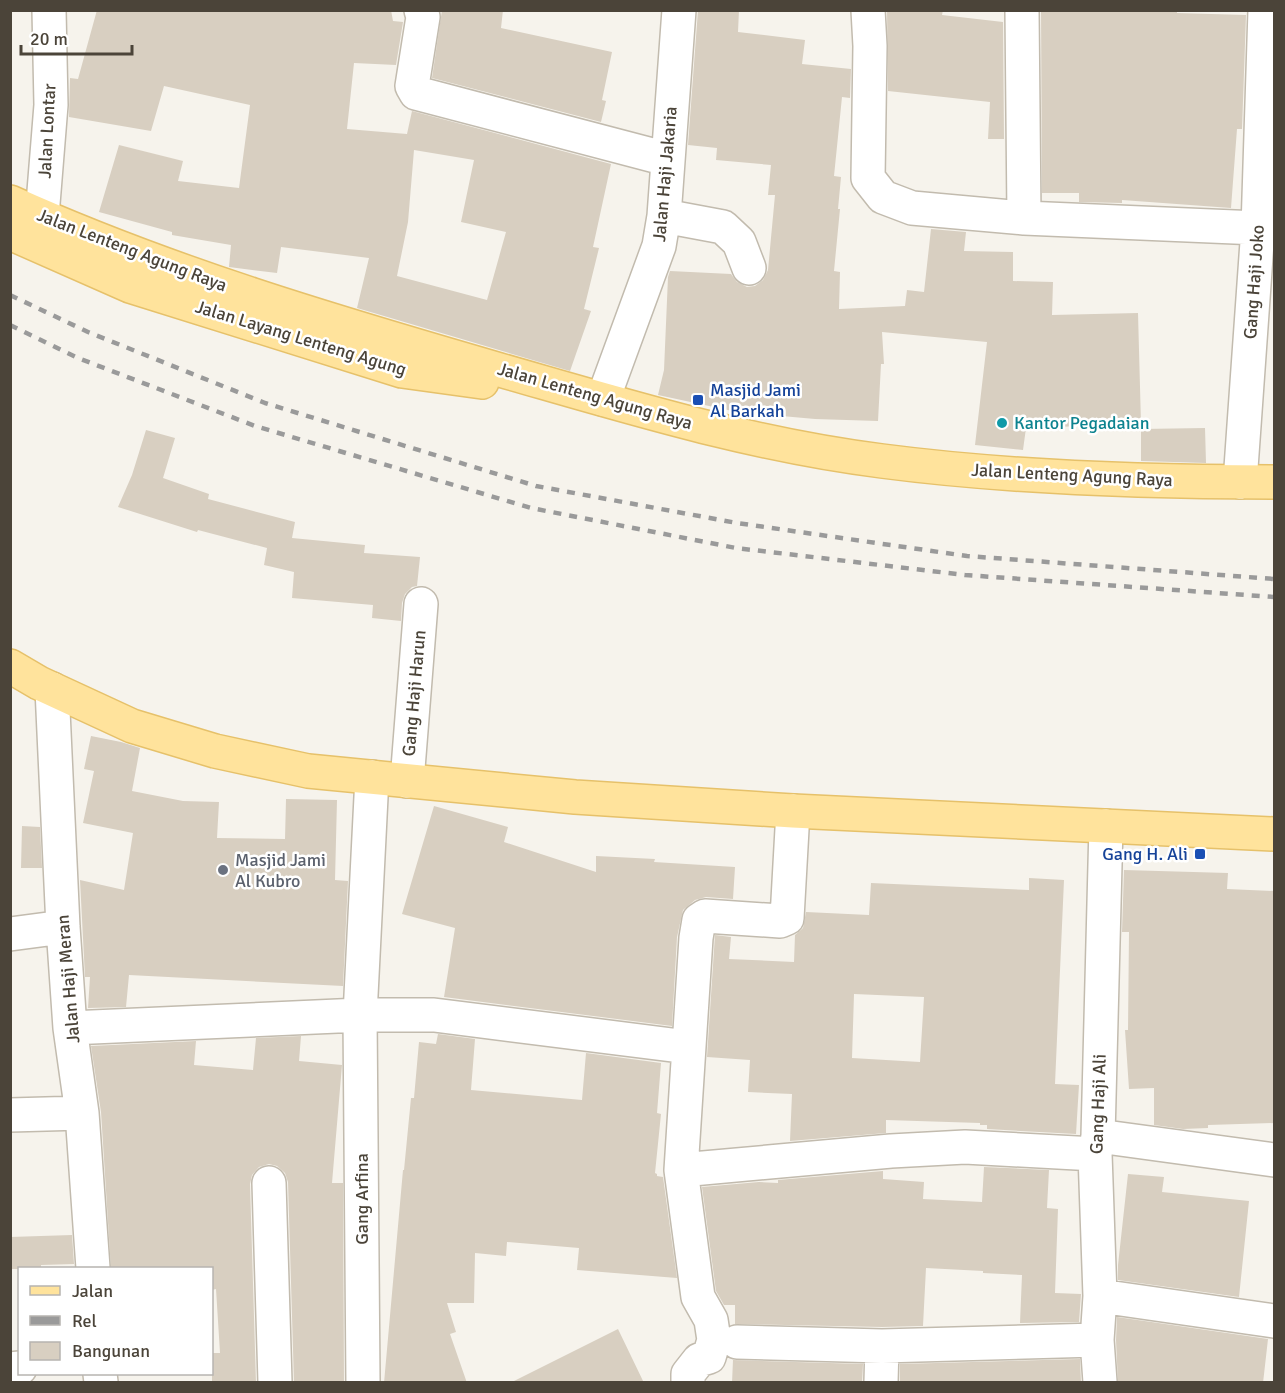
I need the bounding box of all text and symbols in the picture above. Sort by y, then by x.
scale bar [21,18,132,56]
text: 20 m [30,28,68,50]
street label: Jalan Lontar [34,83,60,179]
street label: Jalan Haji Jakaria [648,105,682,243]
street label: Jalan Lenteng Agung Raya [34,204,230,296]
street label: Gang Haji Joko [1239,224,1269,340]
street label: Jalan Layang Lenteng Agung [193,295,409,381]
street label: Jalan Lenteng Agung Raya [495,358,695,434]
place label: Masjid Jami Al Barkah [710,379,801,422]
marker: Masjid Jami Al Barkah [691,393,705,407]
place label: Kantor Pegadaian [1014,412,1150,434]
marker: Kantor Pegadaian [995,416,1009,430]
street label: Jalan Lenteng Agung Raya [971,459,1173,491]
street label: Gang Haji Harun [398,629,430,757]
place label: Gang H. Ali [1102,843,1188,865]
marker: Gang H. Ali [1193,847,1207,861]
place label: Masjid Jami Al Kubro [235,849,326,892]
marker: Masjid Jami Al Kubro [216,863,230,877]
street label: Jalan Haji Meran [51,914,85,1044]
street label: Gang Haji Ali [1085,1054,1111,1154]
street label: Gang Arfina [351,1153,373,1245]
legend [18,1267,213,1375]
text: Jalan [72,1280,113,1302]
text: Rel [72,1310,97,1332]
text: Bangunan [72,1340,150,1362]

